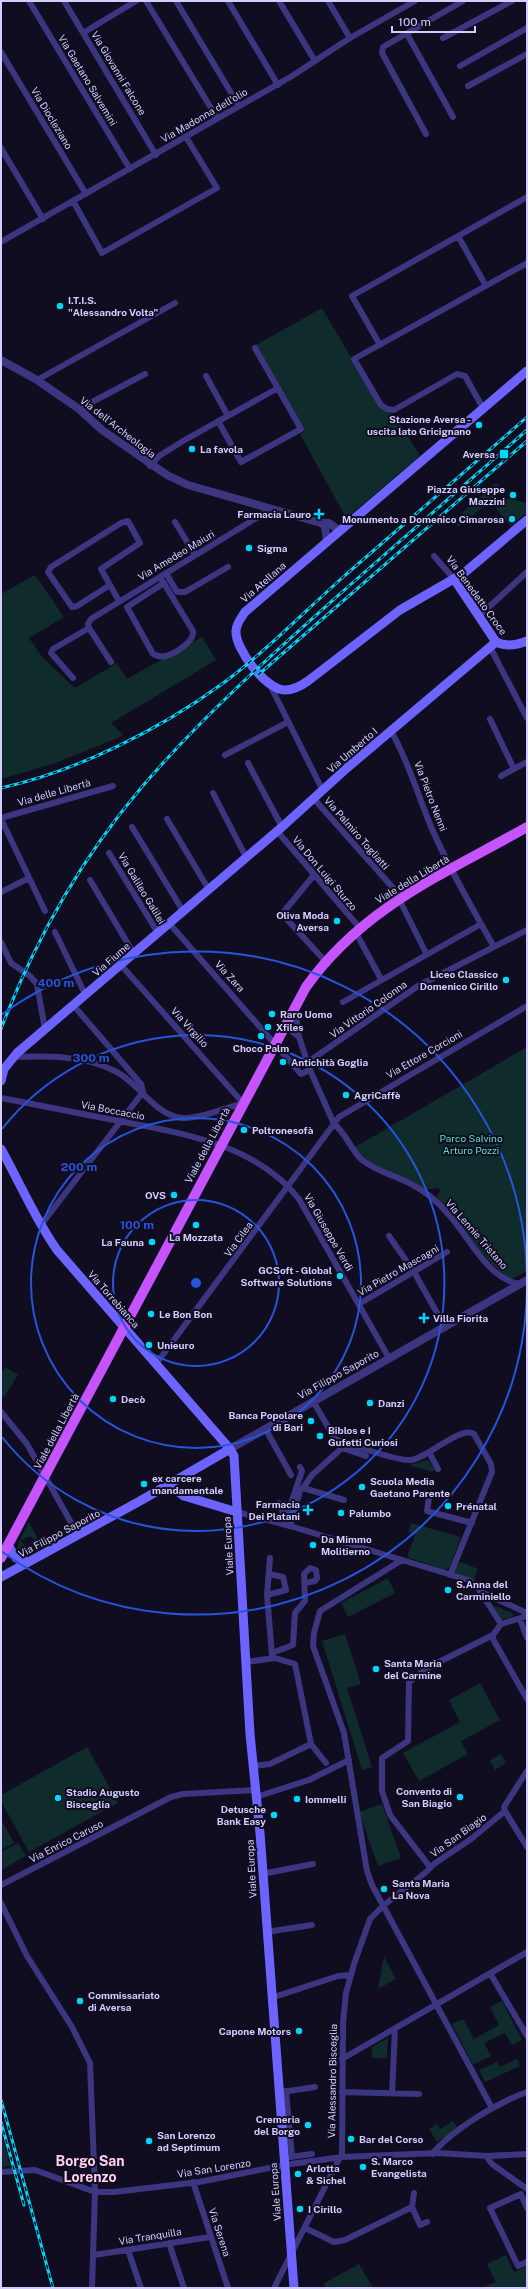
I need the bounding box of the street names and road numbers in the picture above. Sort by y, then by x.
street label: Via Giovanni Falcone [89,29,149,118]
street label: Via Gaetano Salvemini [56,32,120,128]
street label: Via Diocleziano [29,85,75,151]
street label: Via Madonna dell'olio [158,85,250,145]
street label: Via dell'Archeologia [78,394,158,460]
street label: Via Amedeo Maiuri [135,527,217,583]
street label: Via Benedetto Croce [444,553,510,637]
street label: Via Atellana [238,559,288,605]
street label: Via Umberto I [324,725,380,775]
street label: Via Pietro Nenni [412,759,450,833]
street label: Via delle Libertà [16,776,92,808]
street label: Via Palmiro Togliatti [322,794,392,872]
street label: Via Don Luigi Sturzo [290,833,360,913]
street label: Via Galileo Galilei [116,850,168,926]
street label: Viale della Libertà [373,852,451,906]
street label: Via Fiume [90,939,132,979]
street label: Via Zara [213,958,247,994]
street label: Via Vittorio Colonna [327,978,409,1040]
street label: Via Virgilio [169,1004,211,1050]
street label: Via Ettore Corcioni [384,1027,464,1081]
street label: Via Boccaccio [80,1098,146,1122]
street label: Viale della Libertà [182,1105,232,1185]
street label: Via Giuseppe Verdi [302,1191,356,1273]
street label: Via Lennie Tristano [444,1197,511,1271]
street label: Via Cilea [221,1219,255,1259]
street label: Via Pietro Mascagni [355,1242,441,1298]
street label: Via Torrebianca [86,1268,142,1330]
street label: Via Filippo Saporito [295,1347,381,1401]
street label: Viale della Libertà [31,1391,81,1471]
street label: Via Filippo Saporito [16,1506,102,1560]
street label: Viale Europa [220,1516,236,1576]
street label: Via San Biagio [428,1810,489,1859]
street label: Via Enrico Caruso [27,1817,105,1865]
street label: Viale Europa [243,1839,259,1899]
street label: Via Alessandro Bisceglia [325,2024,339,2138]
street label: Via San Lorenzo [176,2156,252,2180]
street label: Viale Europa [267,2162,283,2222]
street label: Via Serena [207,2206,233,2258]
street label: Via Tranquilla [118,2225,182,2247]

